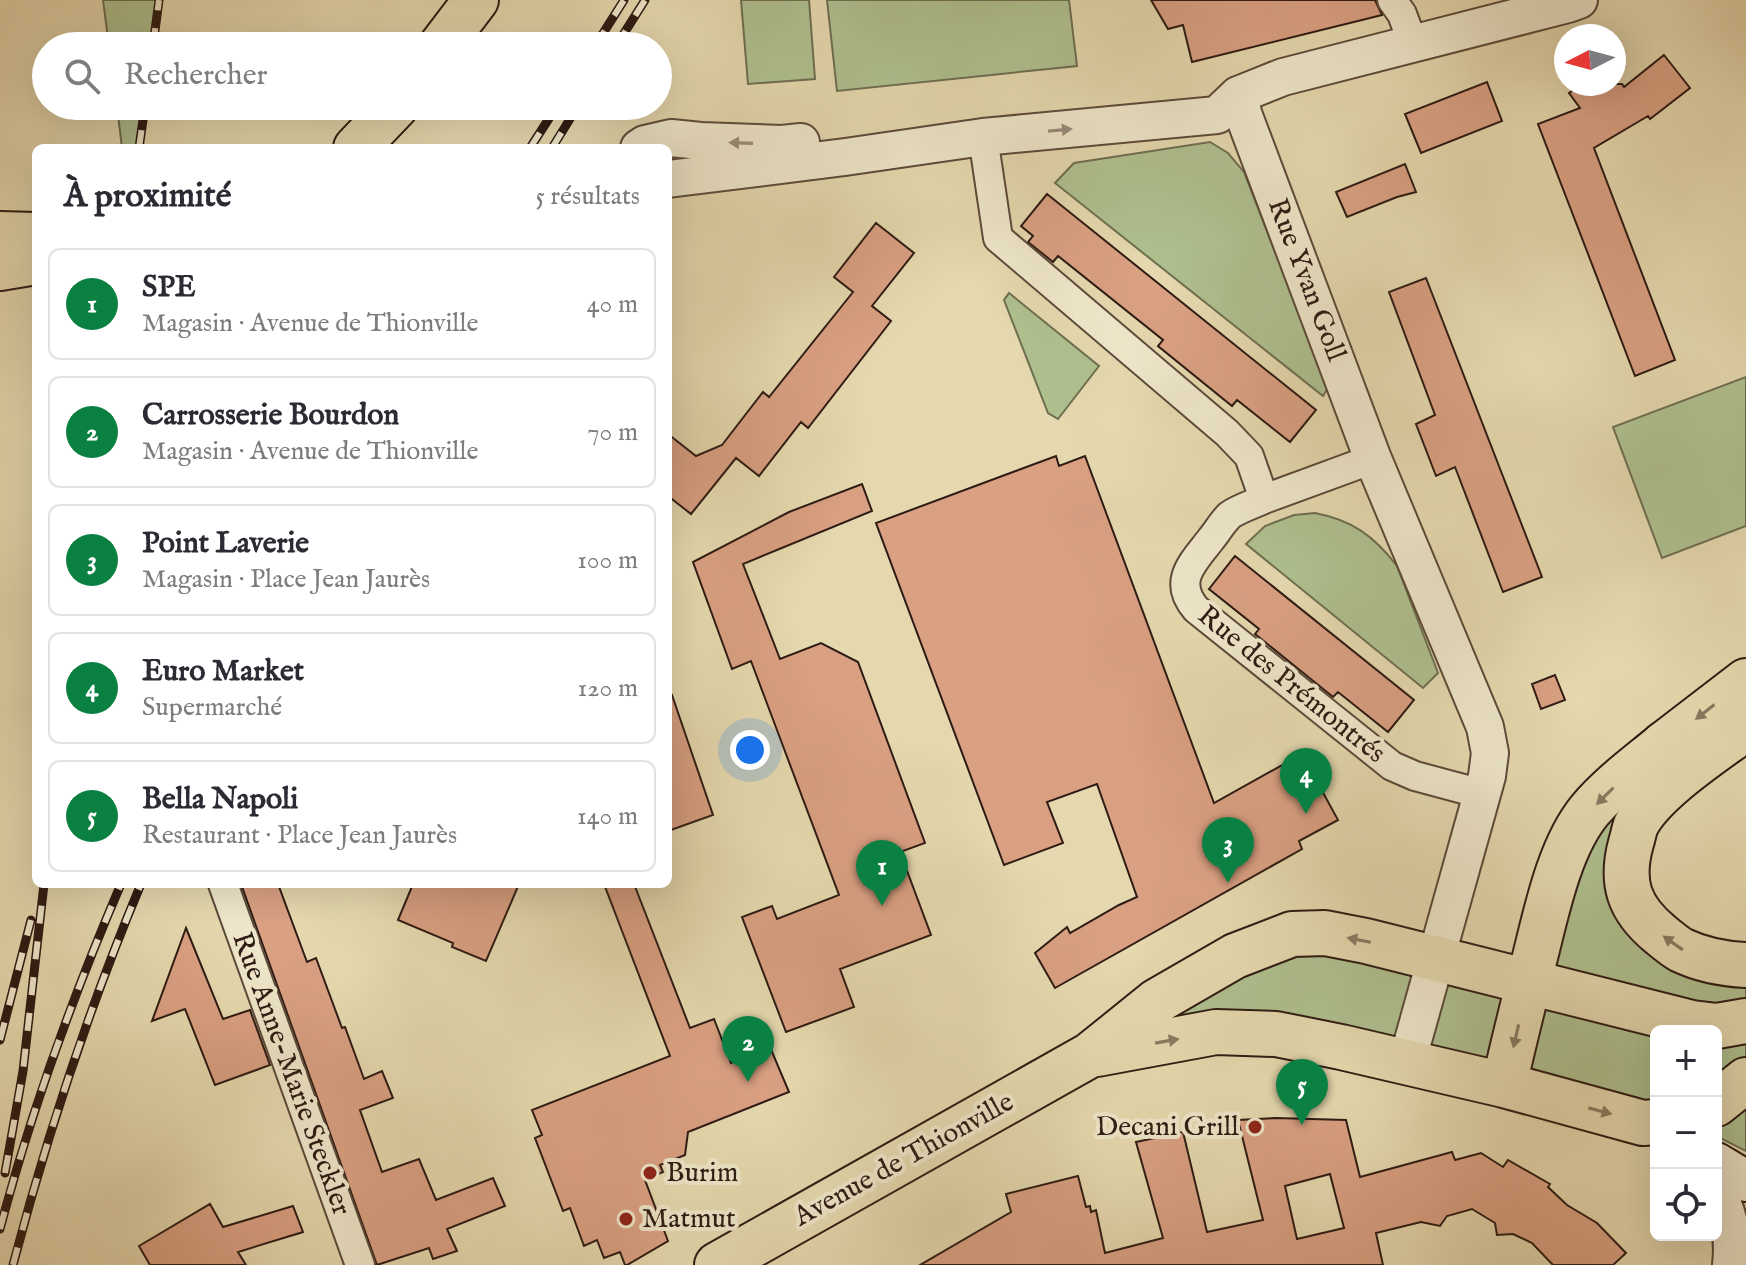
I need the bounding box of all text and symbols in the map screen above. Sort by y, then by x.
north arrow [1554,24,1626,96]
search box [32,32,672,120]
icon: search [60,54,104,98]
text: Rechercher [124,57,268,95]
one-way arrow [1048,123,1073,136]
one-way arrow [728,136,753,149]
text: À proximité [64,175,231,218]
text: 5 résultats [535,180,640,213]
street label: Rue Yvan Goll [1259,194,1353,366]
text: SPE [142,269,196,307]
text: 1 [87,288,97,321]
text: 40 m [587,288,638,321]
text: Magasin · Avenue de Thionville [142,307,478,340]
text: Carrosserie Bourdon [142,397,399,435]
text: 2 [86,416,98,449]
text: 70 m [587,416,638,449]
text: Magasin · Avenue de Thionville [142,435,478,468]
text: Point Laverie [142,525,309,563]
text: 3 [87,544,97,577]
text: 100 m [577,544,638,577]
text: Magasin · Place Jean Jaurès [142,563,430,596]
street label: Rue des Prémontrés [1190,599,1392,771]
text: Euro Market [142,653,304,691]
text: 4 [86,672,98,705]
text: 120 m [578,672,638,705]
text: Supermarché [142,691,282,724]
one-way arrow [1695,704,1715,720]
your location [730,730,770,770]
pin: 4 [1280,748,1332,814]
text: Bella Napoli [142,781,298,819]
one-way arrow [1596,786,1615,804]
text: 5 [87,800,97,833]
text: 140 m [577,800,638,833]
pin: 3 [1202,817,1254,883]
text: Restaurant · Place Jean Jaurès [142,819,457,852]
pin: 1 [856,840,908,906]
street label: Rue Anne-Marie Steckler [223,928,359,1220]
one-way arrow [1347,933,1372,945]
one-way arrow [1662,935,1684,951]
pin: 2 [722,1016,774,1082]
one-way arrow [1509,1023,1521,1048]
map controls [1650,1025,1722,1241]
button: + [1650,1025,1722,1097]
one-way arrow [1155,1034,1180,1046]
pin: 5 [1276,1059,1328,1125]
street label: Avenue de Thionville [787,1085,1020,1235]
button: − [1650,1097,1722,1169]
one-way arrow [1588,1106,1613,1118]
place label: Decani Grill [1096,1110,1239,1145]
marker: Decani Grill [1246,1118,1264,1136]
place label: Burim [666,1156,738,1191]
marker: Burim [641,1164,659,1182]
button: locate [1650,1169,1722,1241]
place label: Matmut [642,1202,736,1237]
marker: Matmut [617,1210,635,1228]

